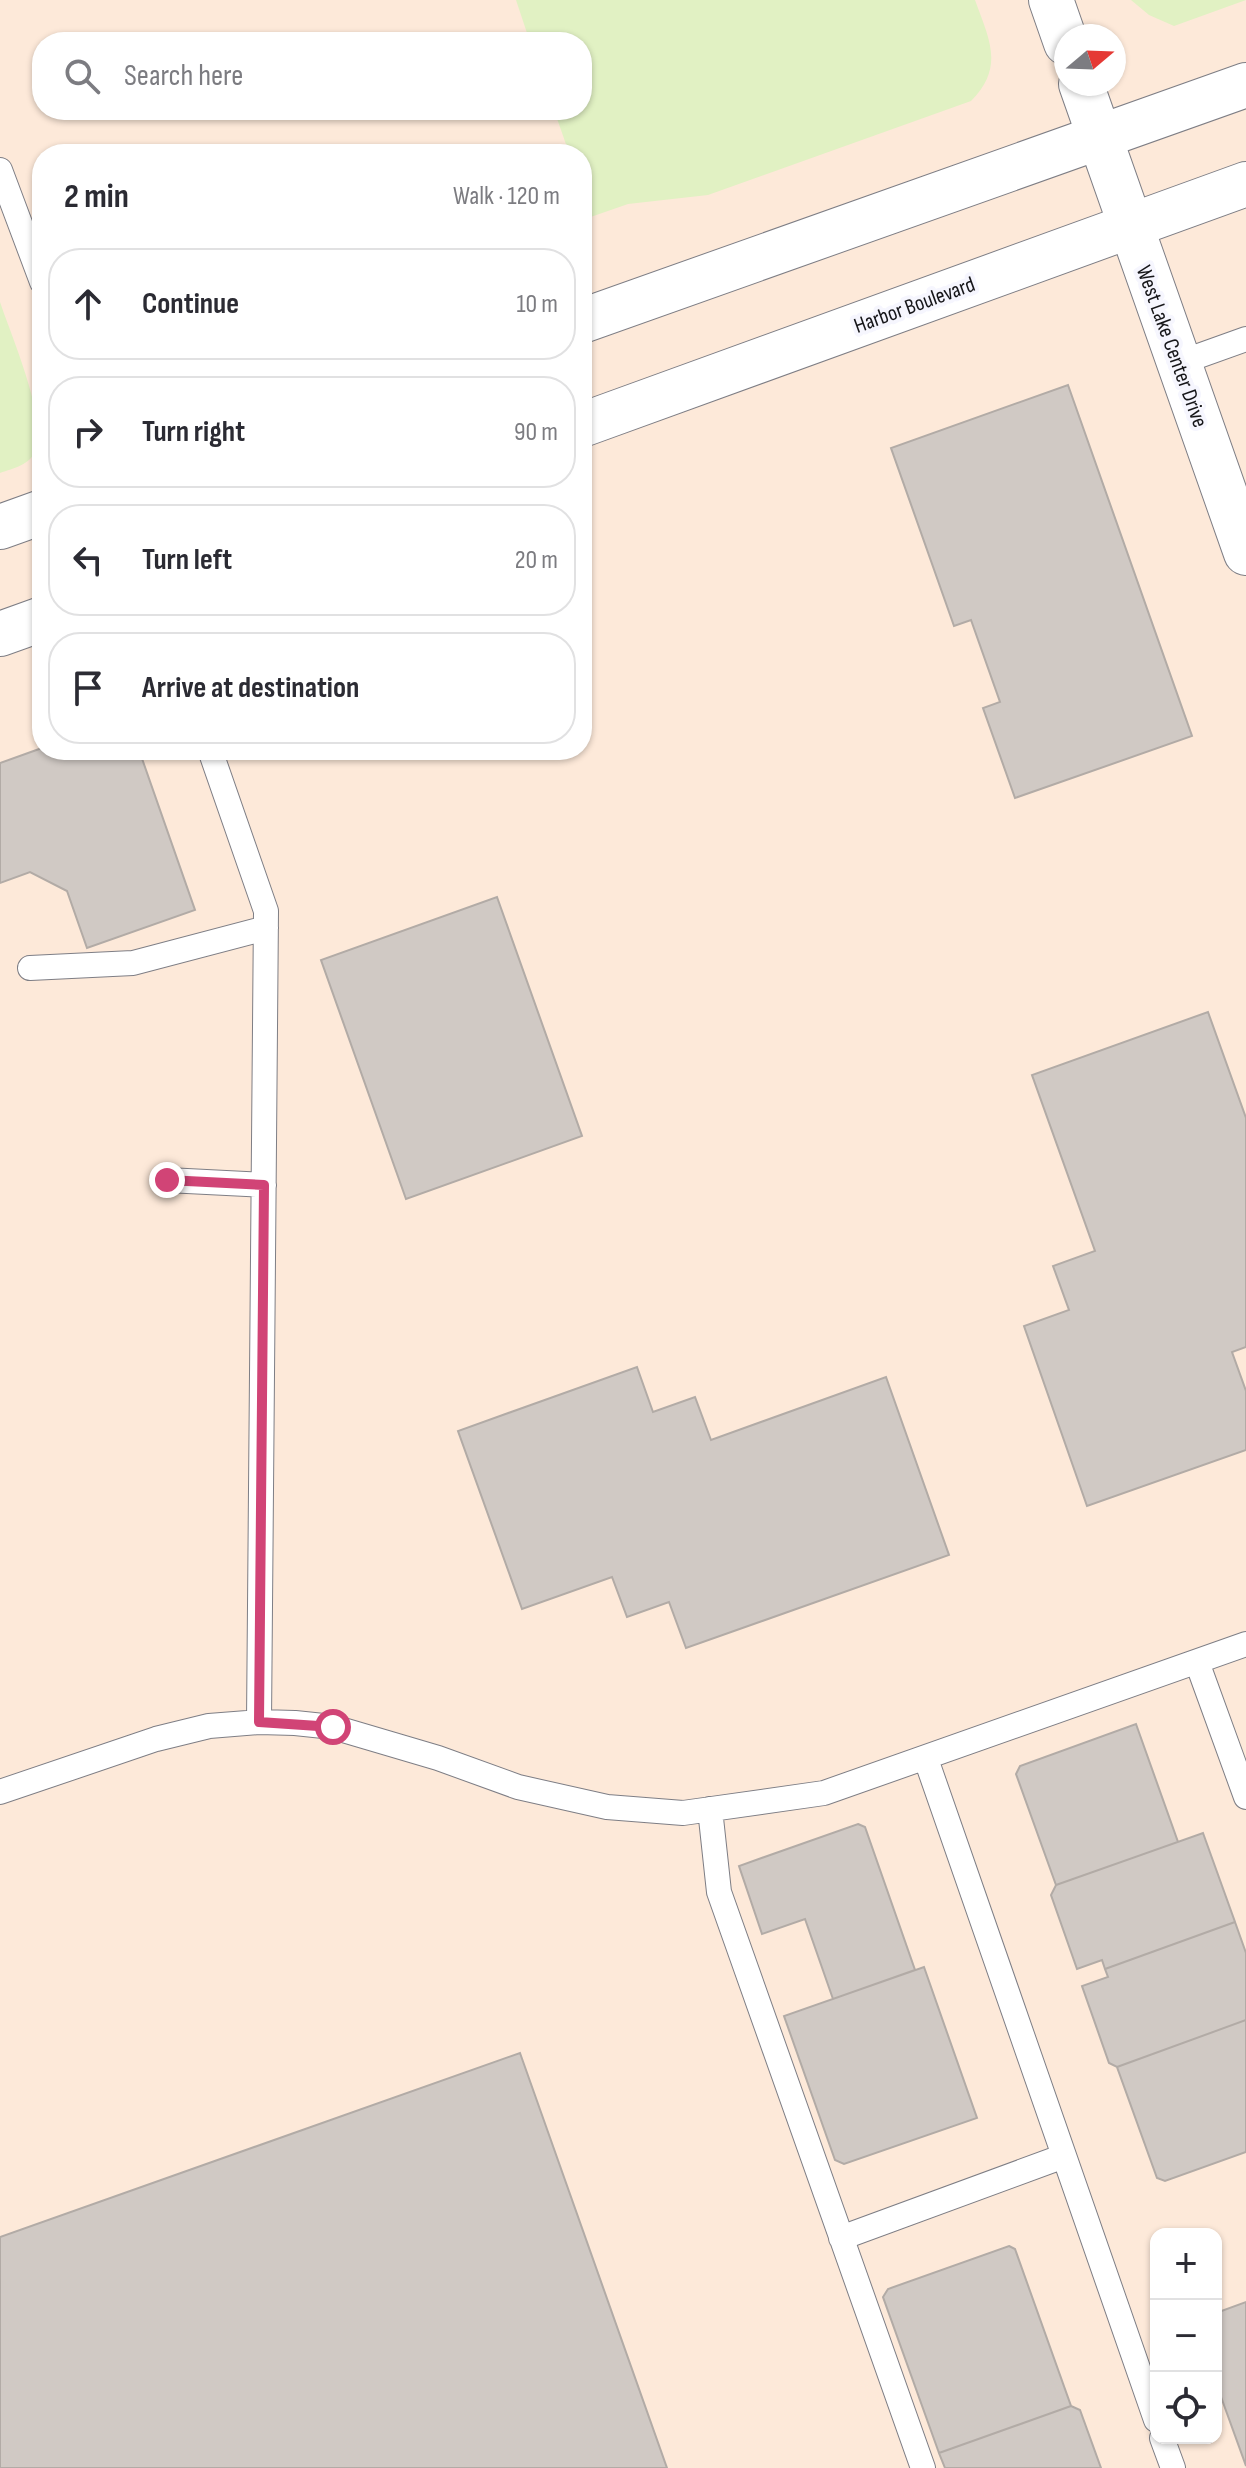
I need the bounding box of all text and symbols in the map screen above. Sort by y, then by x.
north arrow [1054,24,1126,96]
search box [32,32,592,120]
icon: search [60,54,104,98]
text: Search here [124,58,243,94]
text: 2 min [64,176,129,217]
text: Walk · 120 m [453,181,560,212]
street label: West Lake Center Drive [1130,262,1213,431]
street label: Harbor Boulevard [850,271,979,340]
icon: ahead [66,282,110,326]
text: Continue [142,286,239,322]
text: 10 m [516,289,558,320]
icon: right [66,410,110,454]
text: Turn right [142,414,245,450]
text: 90 m [514,417,558,448]
icon: left [66,538,110,582]
text: Turn left [142,542,232,578]
text: 20 m [515,545,558,576]
icon: arrive [66,666,110,710]
text: Arrive at destination [142,670,359,706]
route end [149,1162,185,1198]
route start [315,1709,351,1745]
map controls [1150,2228,1222,2444]
button: + [1150,2228,1222,2300]
button: − [1150,2300,1222,2372]
button: locate [1150,2372,1222,2444]

